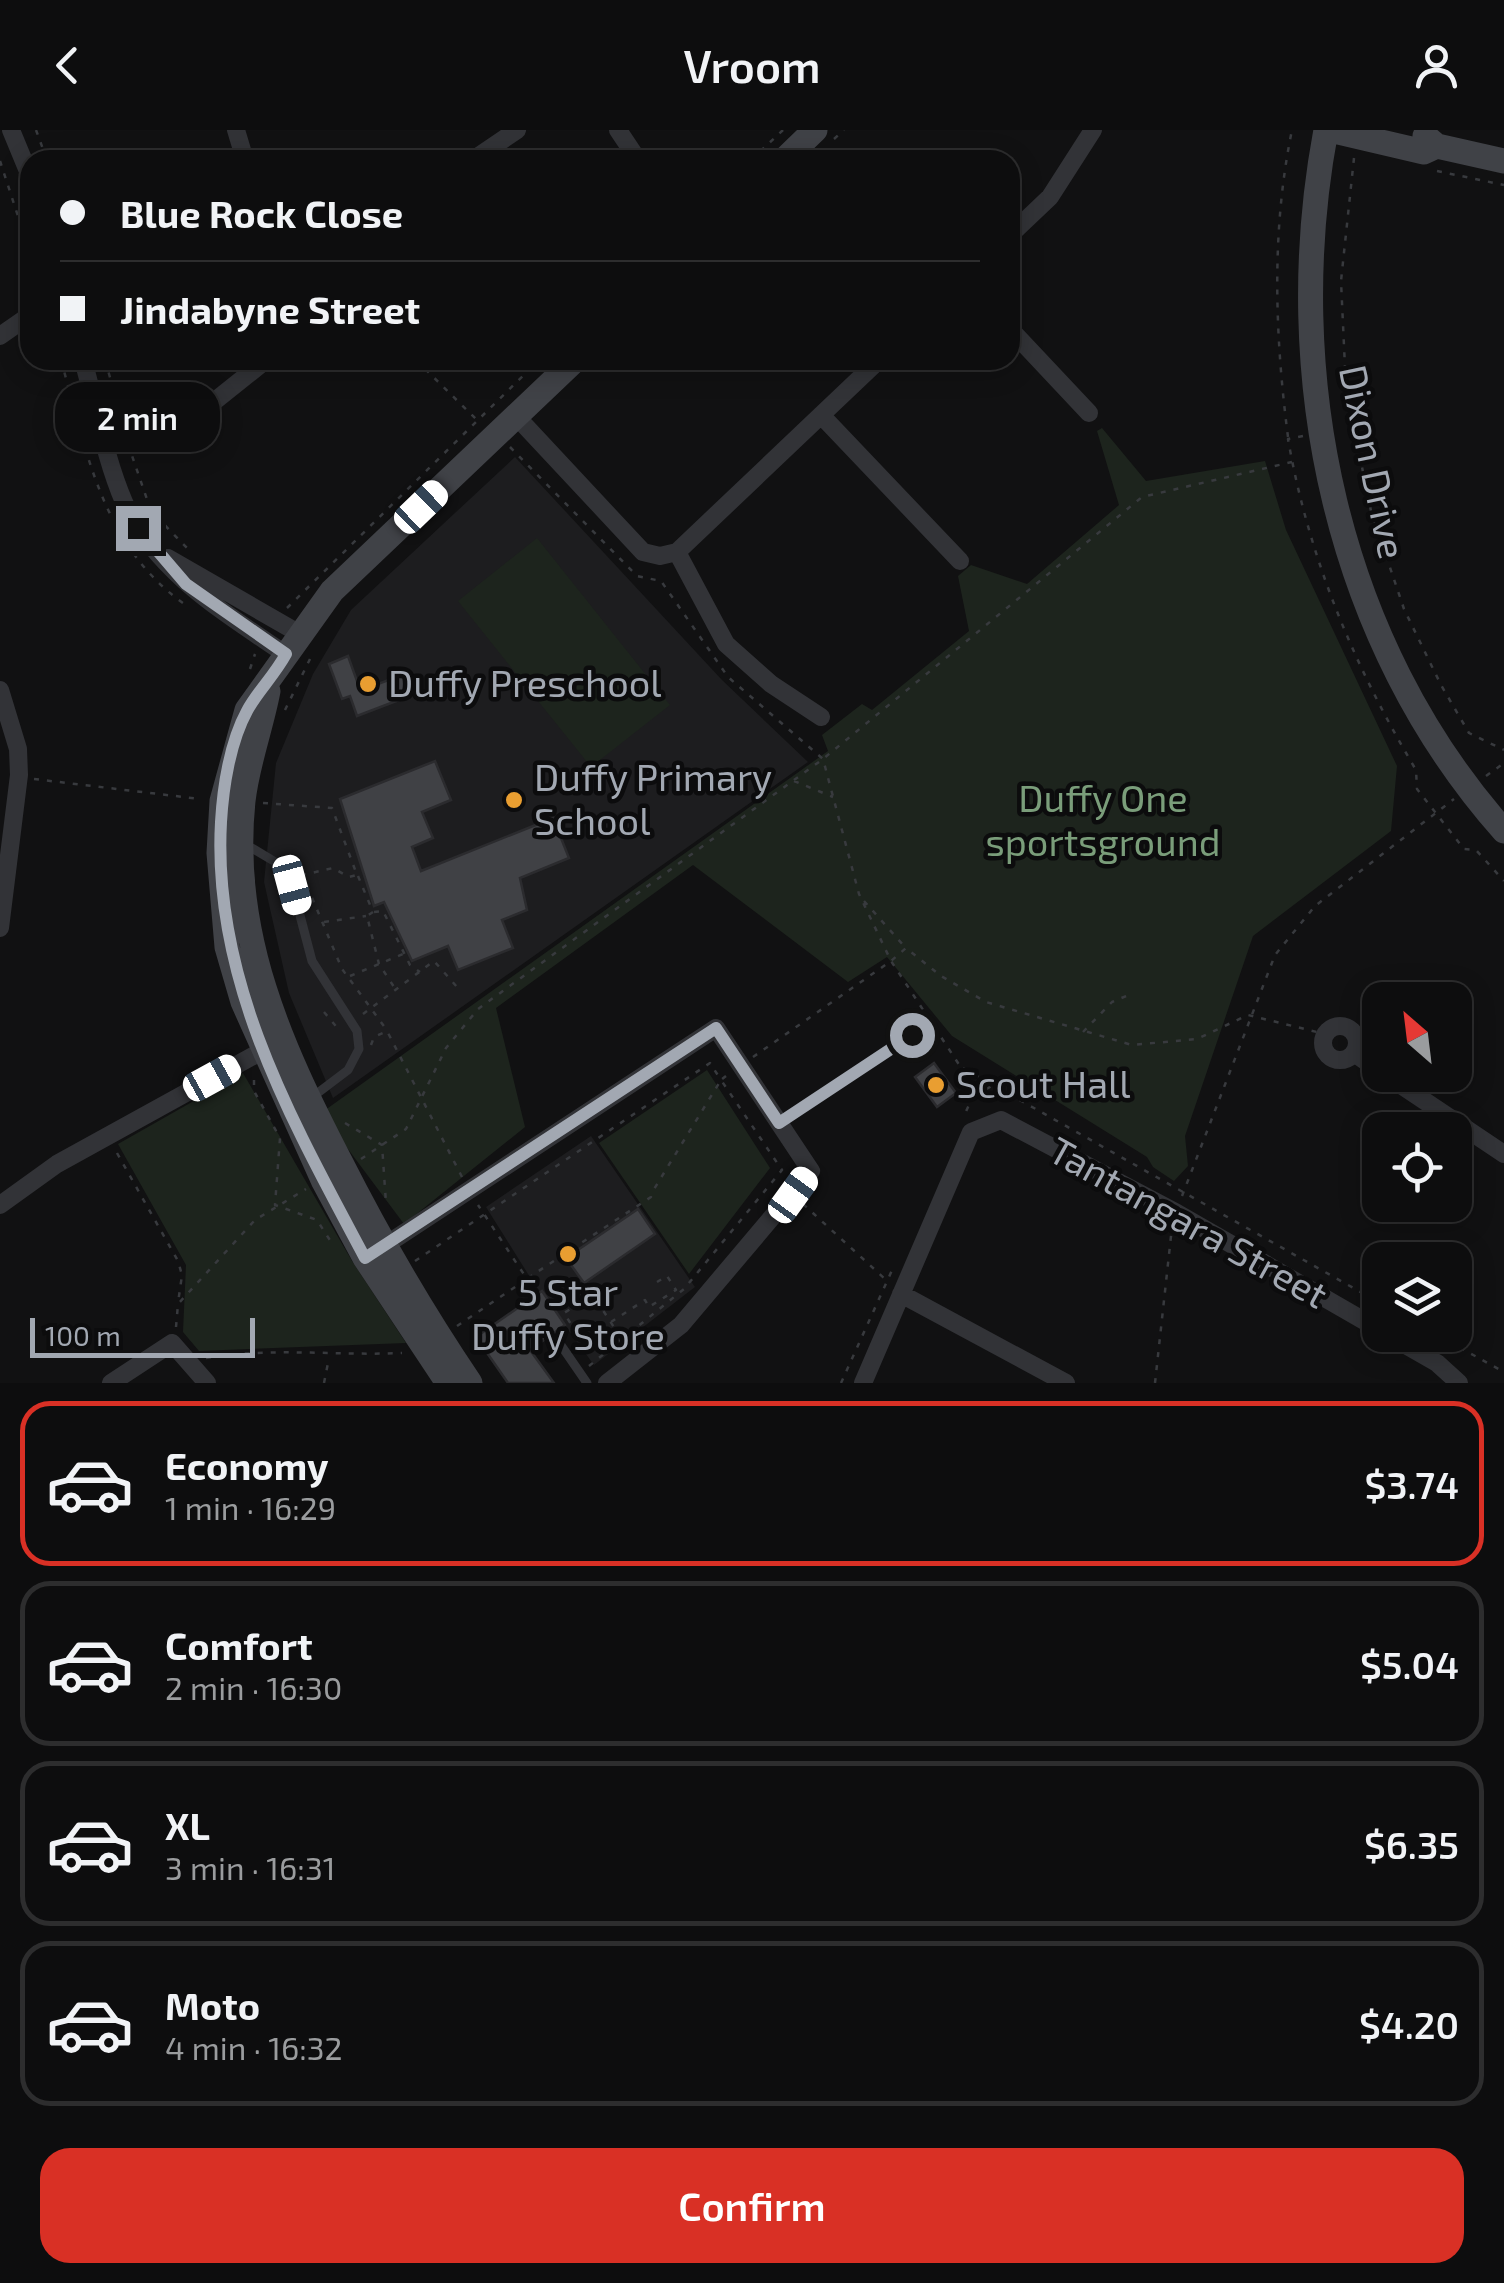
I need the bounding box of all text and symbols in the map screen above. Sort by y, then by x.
icon: back [40,38,95,93]
text: Vroom [683,38,821,92]
icon: person [1409,38,1464,93]
text: Blue Rock Close [120,190,403,236]
text: Jindabyne Street [120,286,420,332]
street label: Dixon Drive [1331,361,1417,563]
callout: 2 min [56,383,220,453]
text: 2 min [97,398,178,436]
car [389,475,453,539]
route end [116,506,161,551]
place label: Duffy Preschool [388,659,662,705]
marker: Duffy Preschool [357,673,379,695]
place label: Duffy Primary School [534,753,772,843]
park label: Duffy One sportsground [986,774,1221,864]
marker: Duffy Primary School [503,789,525,811]
car [270,852,314,918]
north arrow [1362,982,1472,1092]
map controls [1362,982,1472,1352]
route start [890,1013,935,1058]
car [178,1050,246,1106]
place label: Scout Hall [956,1060,1131,1106]
marker: Scout Hall [925,1074,947,1096]
button: locate [1362,1112,1472,1222]
street label: Tantangara Street [1042,1126,1336,1317]
car [763,1162,823,1228]
button: layers [1362,1242,1472,1352]
marker: 5 Star Duffy Store [557,1243,579,1265]
place label: 5 Star Duffy Store [471,1268,665,1358]
scale bar [30,1313,255,1358]
text: 100 m [45,1318,121,1352]
icon: car [45,1439,135,1529]
text: Economy [165,1442,329,1488]
text: $3.74 [1364,1461,1459,1507]
text: 1 min · 16:29 [165,1488,336,1526]
icon: car [45,1619,135,1709]
text: Comfort [165,1622,313,1668]
text: $5.04 [1360,1641,1459,1687]
text: 2 min · 16:30 [165,1668,342,1706]
icon: car [45,1799,135,1889]
text: XL [165,1802,210,1848]
text: $6.35 [1364,1821,1459,1867]
text: 3 min · 16:31 [165,1848,335,1886]
icon: car [45,1979,135,2069]
text: Moto [165,1982,260,2028]
text: $4.20 [1359,2001,1459,2047]
text: 4 min · 16:32 [165,2028,343,2066]
button: Confirm [40,2148,1464,2263]

